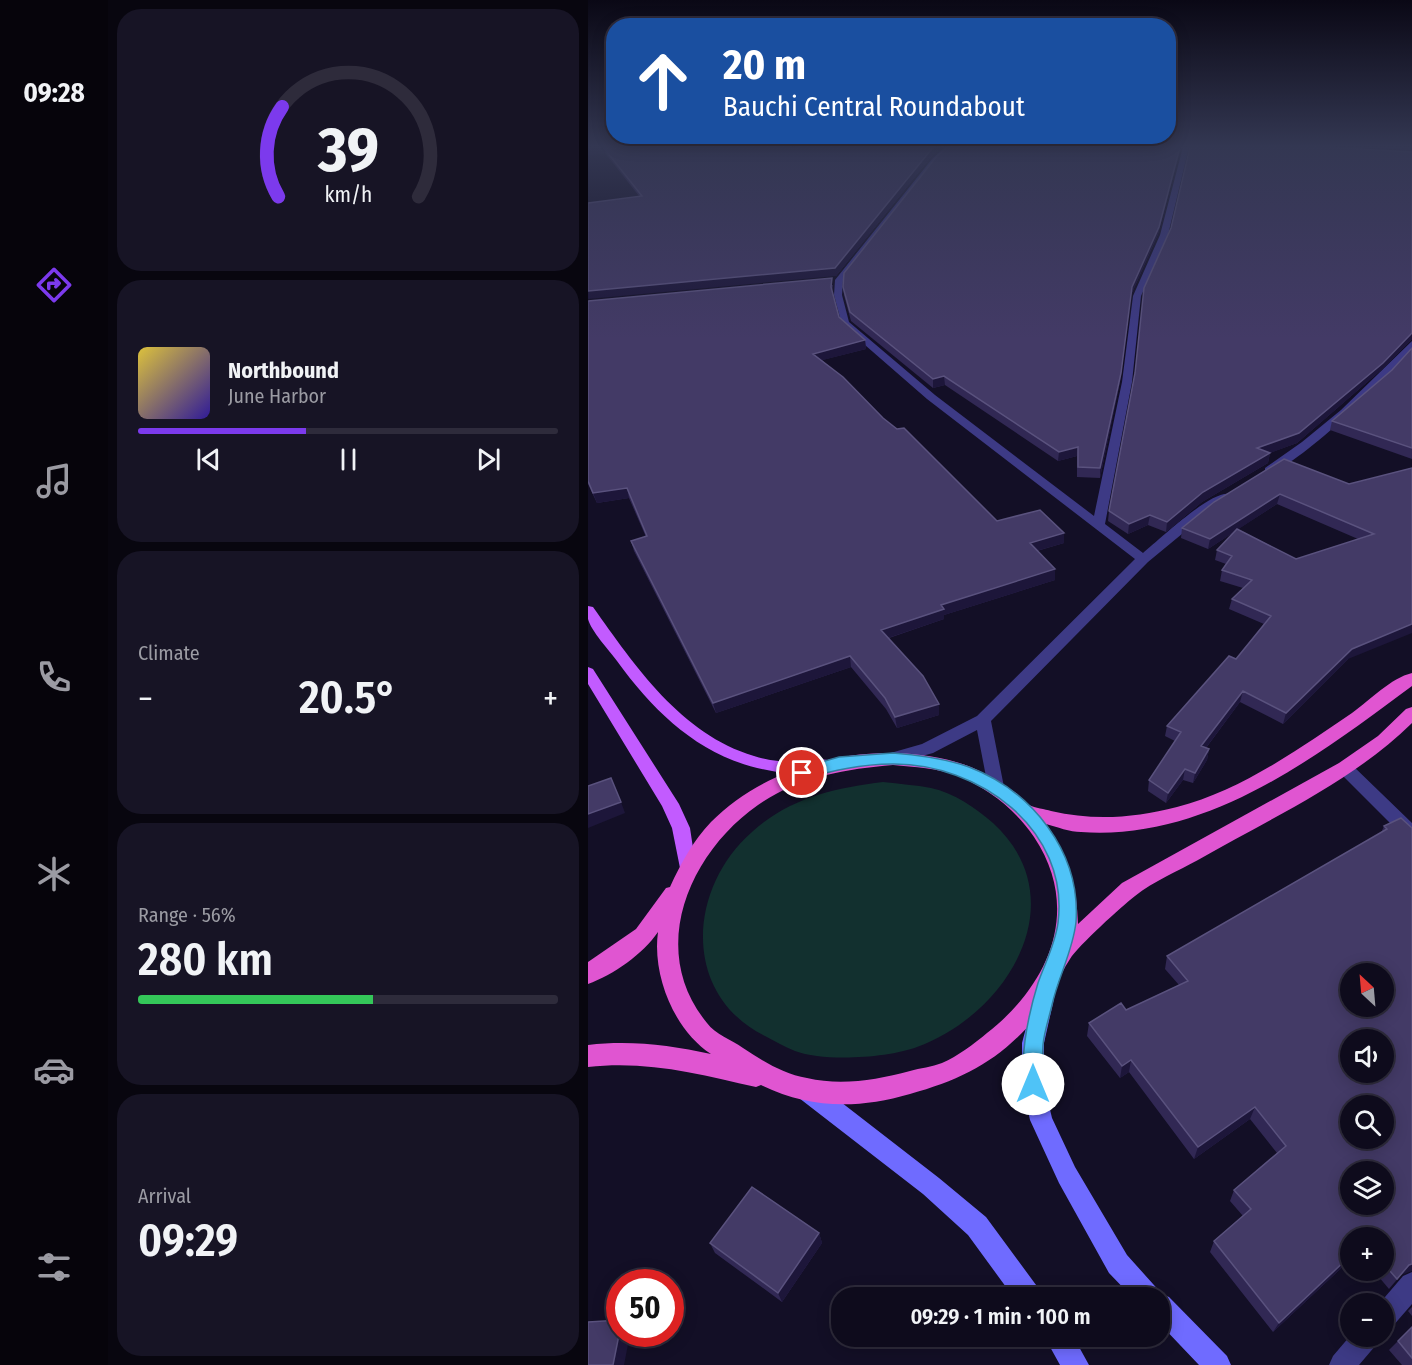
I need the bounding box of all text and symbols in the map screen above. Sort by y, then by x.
text: 20 m [723,40,806,90]
icon: ahead [624,42,702,120]
text: 09:28 [23,77,85,109]
text: Bauchi Central Roundabout [723,91,1025,123]
text: 39 [316,113,379,188]
text: km/h [324,182,372,208]
icon: directions [33,264,75,306]
text: Northbound [228,357,339,384]
text: June Harbor [228,384,326,408]
icon: previous [192,443,225,476]
icon: pause [332,443,365,476]
icon: next [472,443,505,476]
icon: music [33,460,75,502]
text: Climate [138,641,200,665]
icon: phone [33,656,75,698]
text: 20.5° [299,671,397,725]
text: − [138,679,153,719]
text: + [543,679,558,719]
pin [776,747,827,798]
icon: arrive [785,756,818,789]
icon: climate [33,853,75,895]
text: Range · 56% [138,903,236,927]
text: 280 km [138,933,273,987]
north arrow [1340,963,1394,1017]
map controls [1340,963,1394,1347]
button: sound [1340,1029,1394,1083]
icon: car [33,1049,75,1091]
position arrow [1001,1052,1065,1116]
button: search [1340,1095,1394,1149]
button: layers [1340,1161,1394,1215]
text: Arrival [138,1184,191,1208]
text: 09:29 [138,1214,238,1268]
button: + [1340,1227,1394,1281]
icon: filters [33,1246,75,1288]
speed limit sign: 50 [606,1269,684,1347]
button: − [1340,1293,1394,1347]
text: 09:29 · 1 min · 100 m [910,1303,1091,1330]

